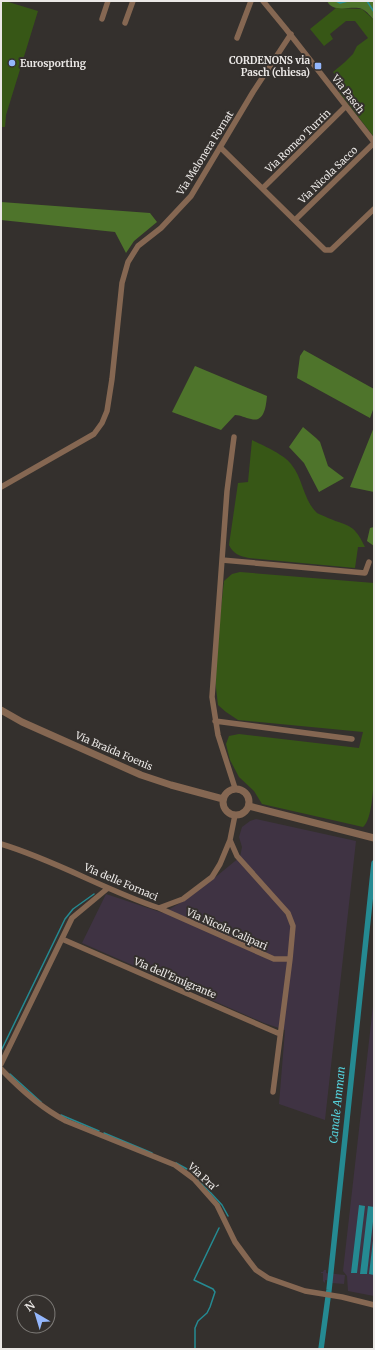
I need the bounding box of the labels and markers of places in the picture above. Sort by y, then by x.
place label: CORDENONS via Pasch (chiesa) [229,54,310,79]
place label: Eurosporting [20,57,87,70]
marker: Eurosporting [7,58,17,68]
marker: CORDENONS via Pasch (chiesa) [313,61,323,71]

